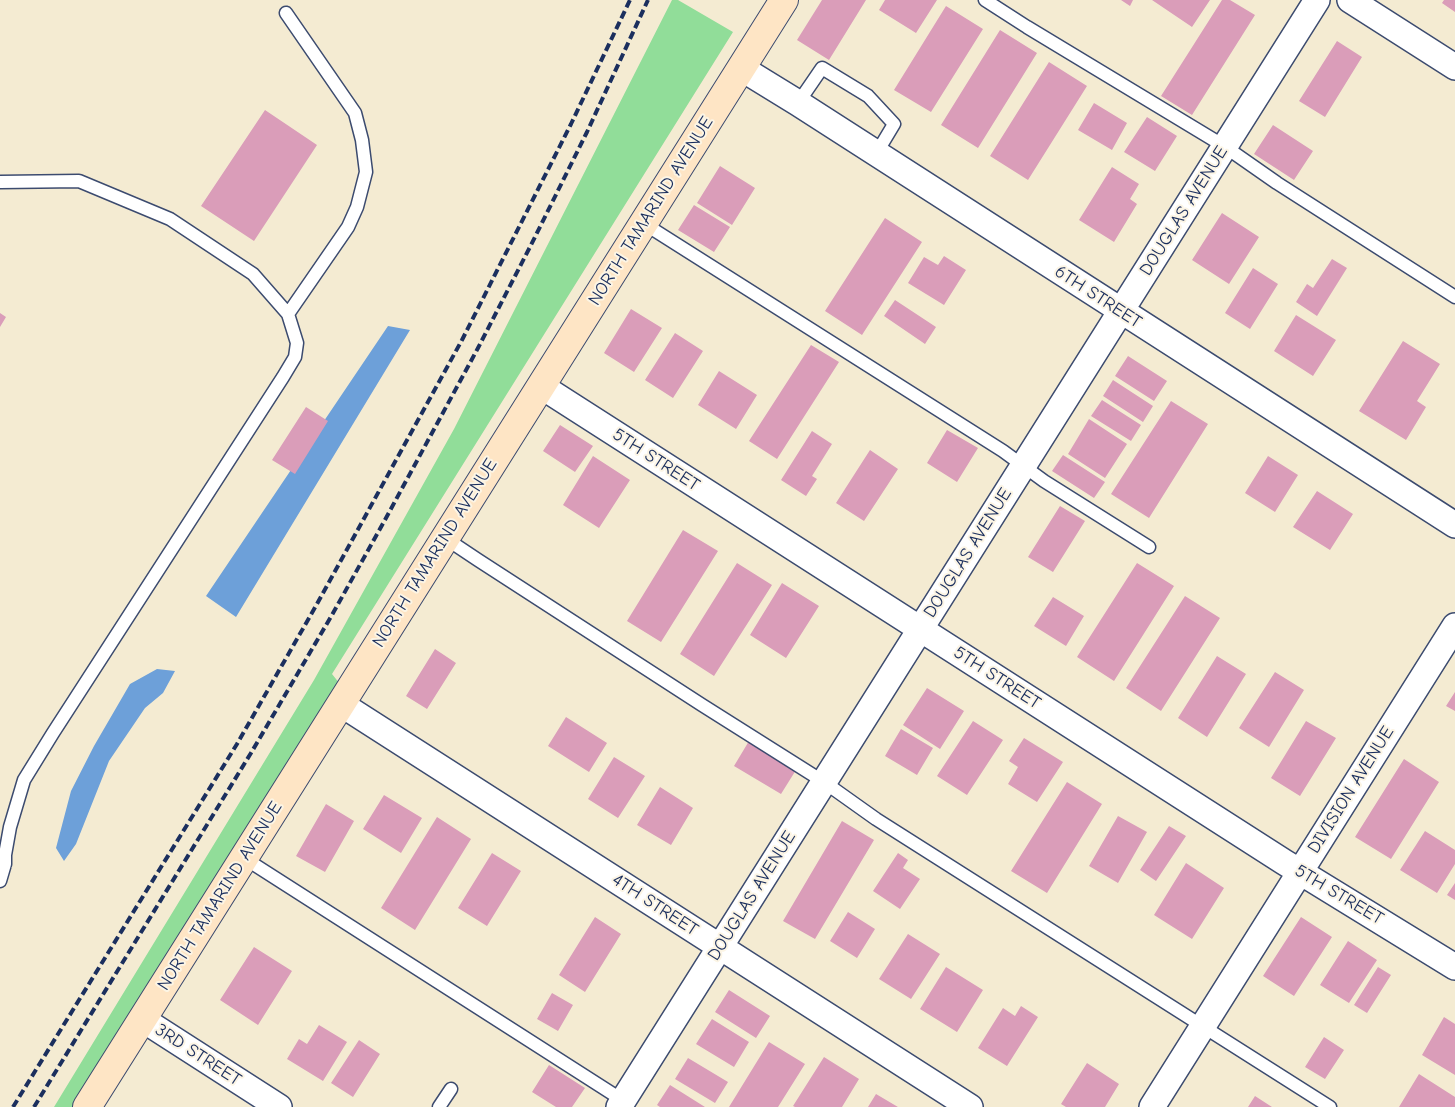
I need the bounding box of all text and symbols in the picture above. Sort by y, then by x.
street label: NORTH TAMARIND AVENUE [584,113,718,309]
street label: DOUGLAS AVENUE [1135,142,1233,280]
street label: 6TH STREET [1050,261,1146,333]
street label: 5TH STREET [608,424,704,496]
street label: NORTH TAMARIND AVENUE [368,455,502,651]
street label: DOUGLAS AVENUE [919,484,1017,622]
street label: 5TH STREET [949,642,1045,714]
street label: DIVISION AVENUE [1303,722,1399,858]
street label: NORTH TAMARIND AVENUE [153,798,287,994]
street label: DOUGLAS AVENUE [703,827,801,965]
street label: 5TH STREET [1291,860,1387,930]
street label: 4TH STREET [608,869,702,941]
street label: 3RD STREET [151,1019,245,1091]

